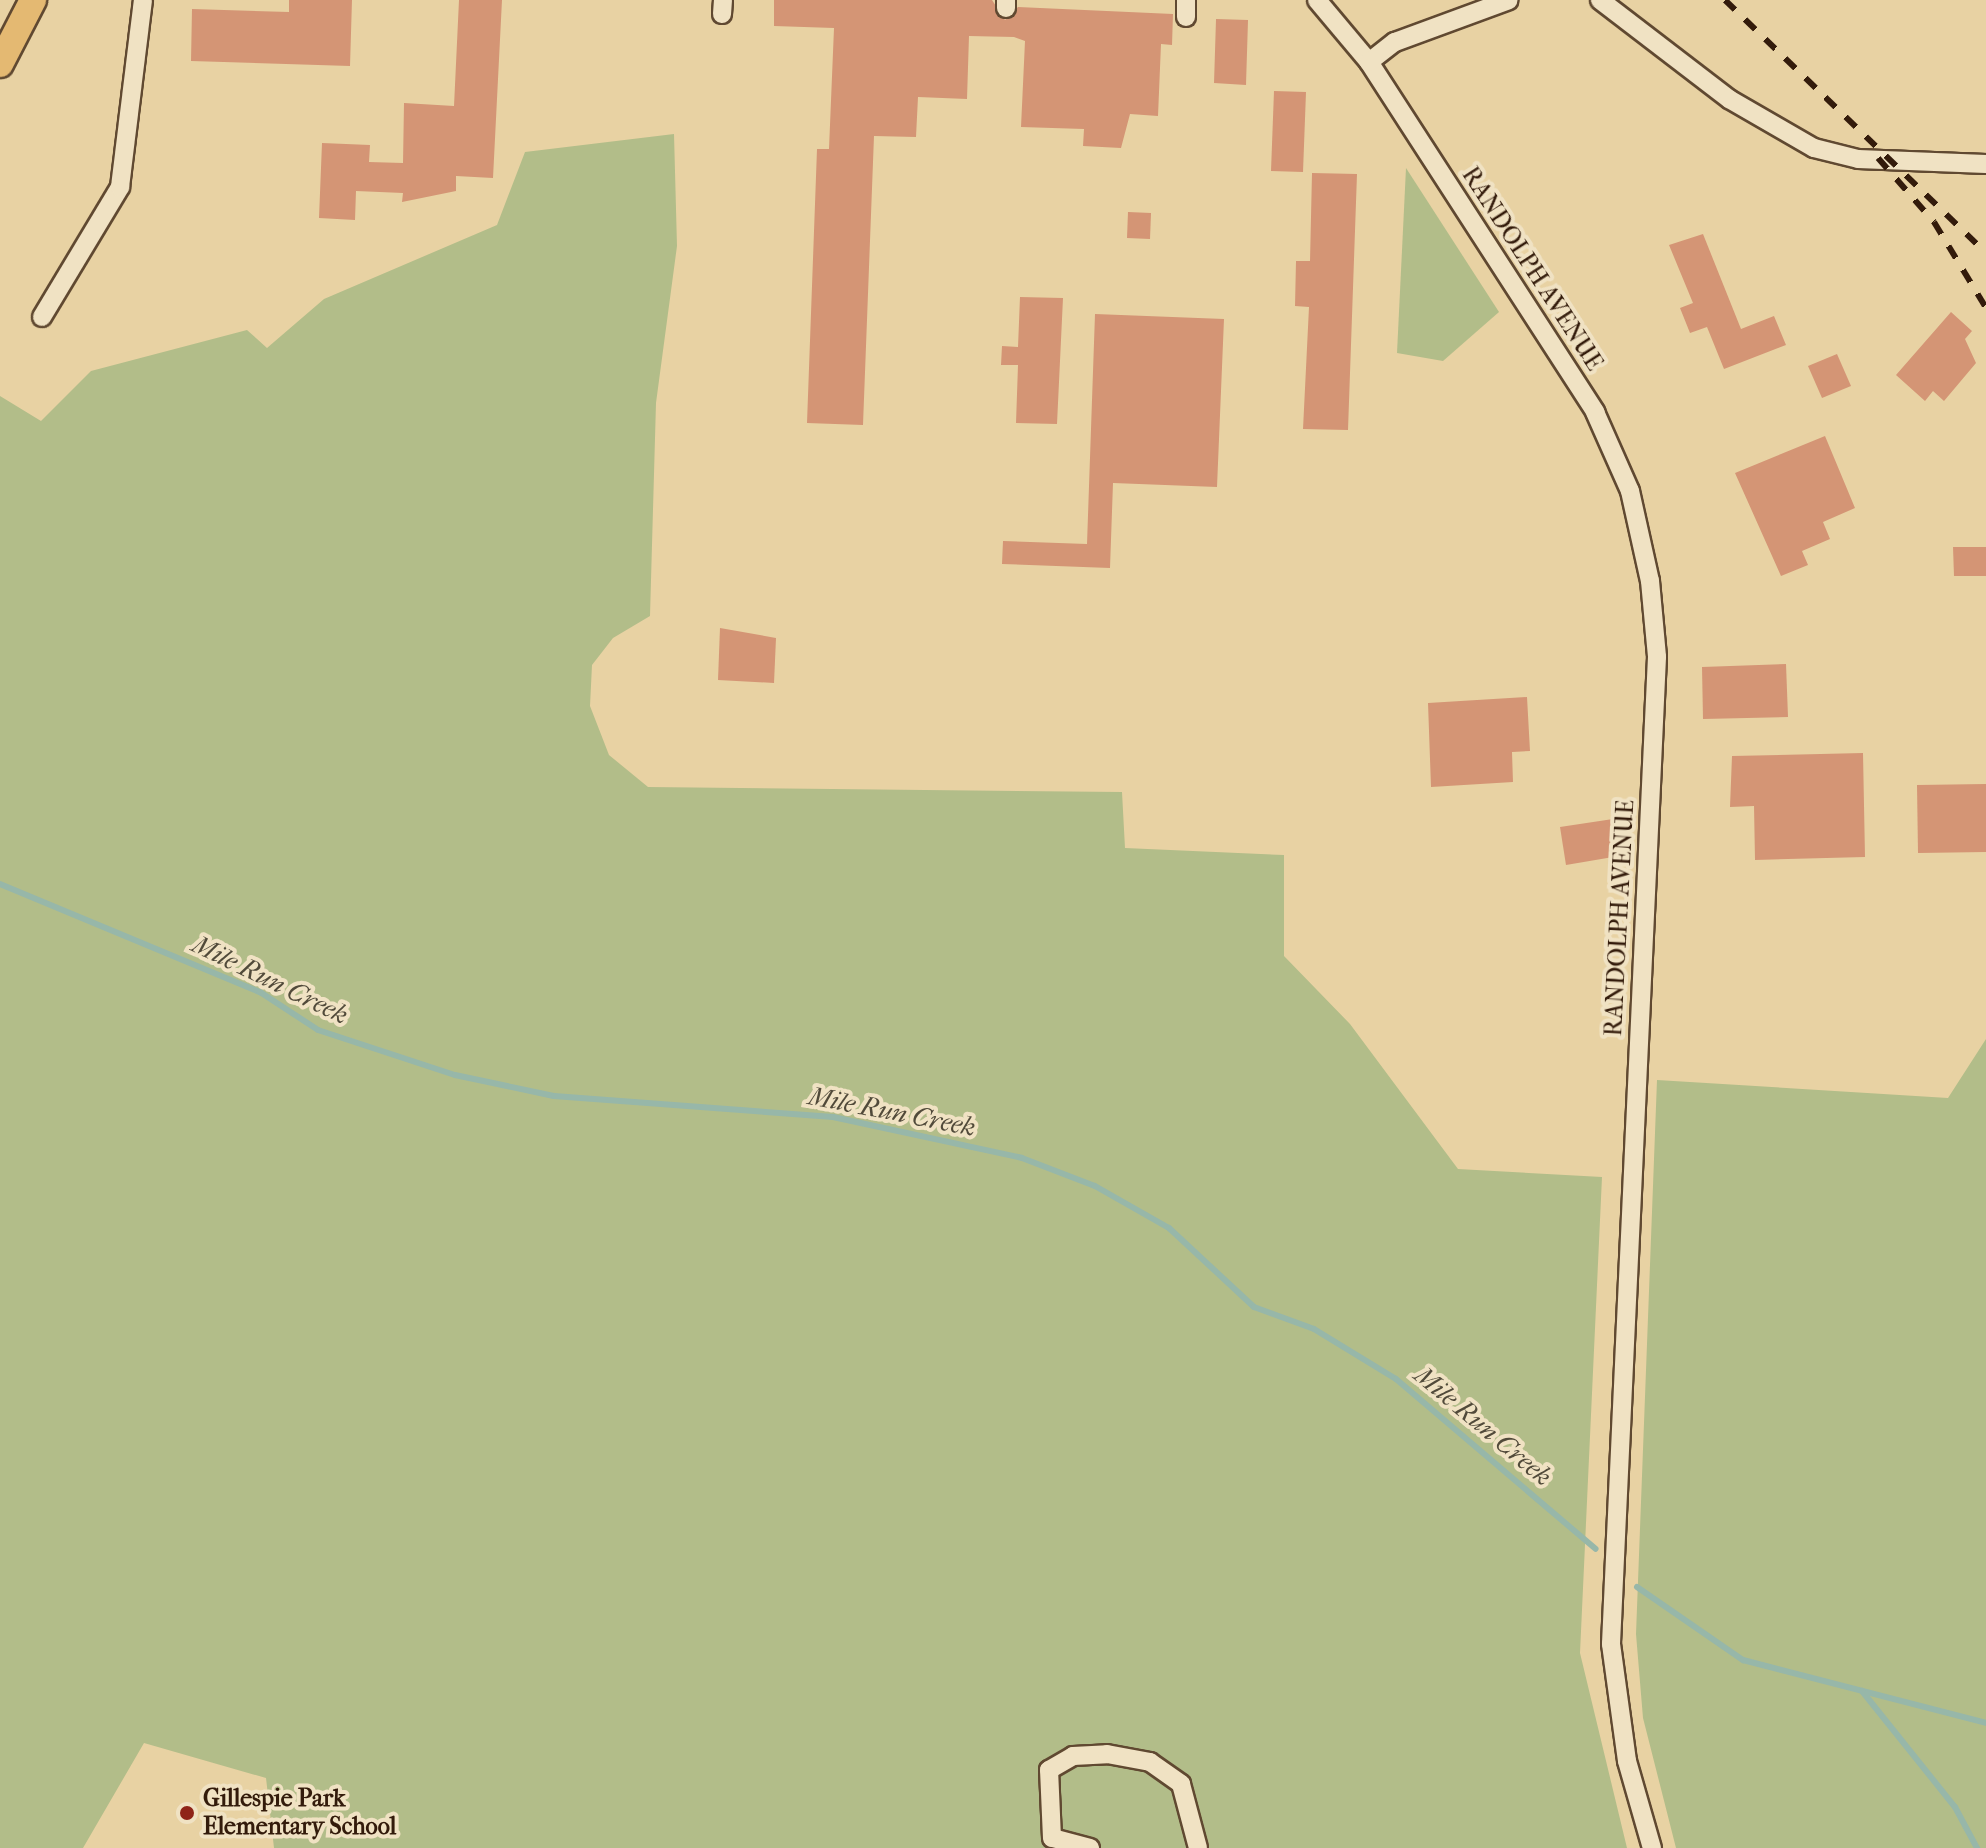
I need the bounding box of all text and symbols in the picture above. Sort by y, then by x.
street label: RANDOLPH AVENUE [1455,162,1609,376]
street label: RANDOLPH AVENUE [1599,799,1641,1037]
water label: Mile Run Creek [187,929,353,1031]
water label: Mile Run Creek [806,1080,978,1144]
water label: Mile Run Creek [1408,1360,1558,1492]
place label: Gillespie Park Elementary School [203,1785,396,1841]
marker: Gillespie Park Elementary School [178,1804,196,1822]

